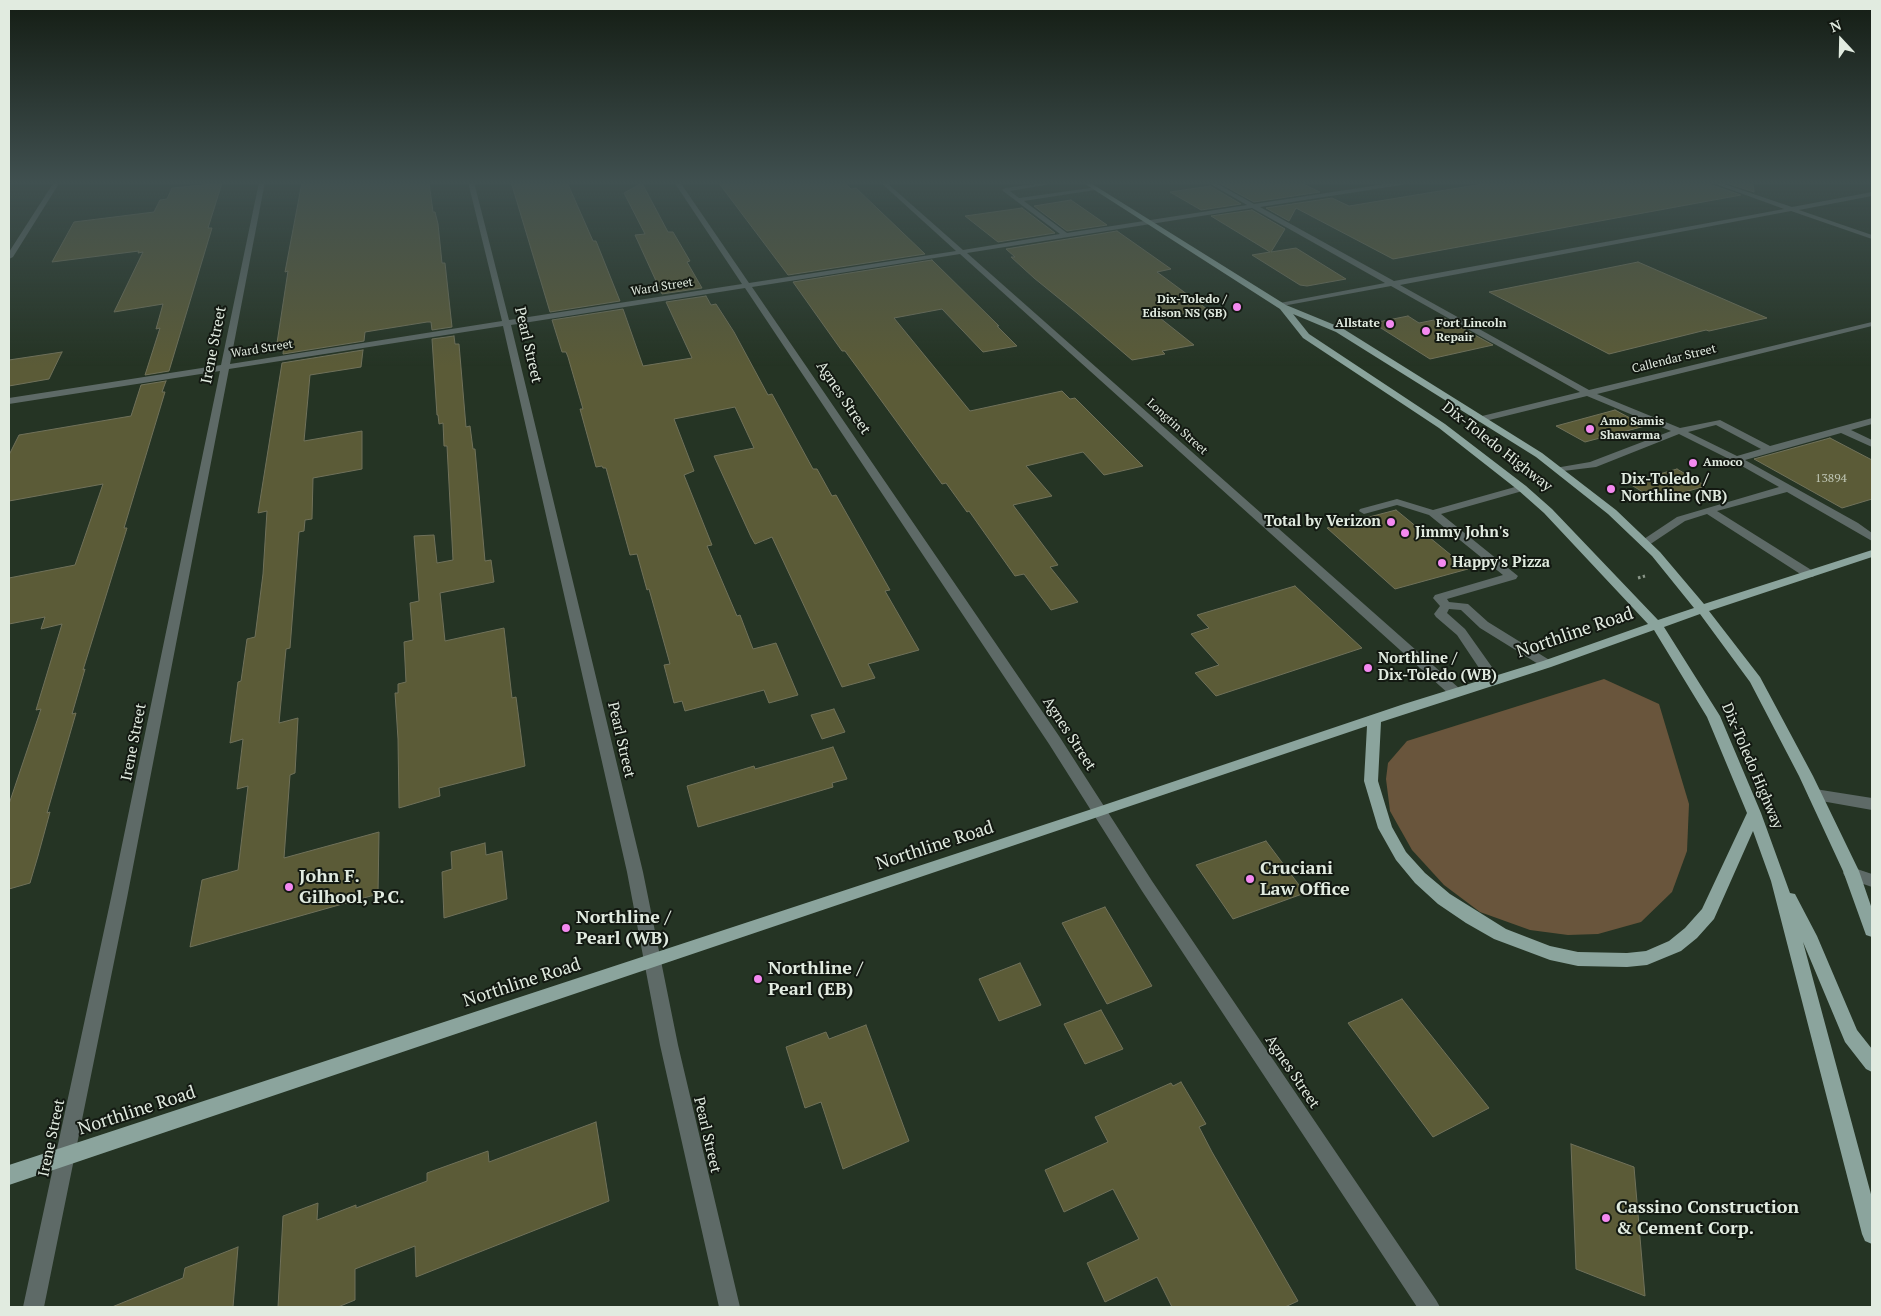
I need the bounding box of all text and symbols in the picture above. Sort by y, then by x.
north arrow [1816,15,1866,65]
text: N [1827,15,1844,36]
street label: Ward Street [630,275,694,299]
place label: Dix-Toledo / Edison NS (SB) [1143,293,1227,321]
marker: Dix-Toledo / Edison NS (SB) [1231,301,1243,313]
street label: Irene Street [198,305,230,385]
street label: Pearl Street [511,305,545,385]
place label: Allstate [1335,317,1380,331]
place label: Fort Lincoln Repair [1436,317,1506,345]
marker: Allstate [1384,318,1396,330]
marker: Fort Lincoln Repair [1420,325,1432,337]
street label: Ward Street [230,337,294,361]
street label: Callendar Street [1630,342,1718,376]
street label: Agnes Street [812,358,874,438]
street label: Longtin Street [1144,396,1210,458]
street label: Dix-Toledo Highway [1438,398,1556,496]
place label: Amo Samis Shawarma [1600,415,1664,443]
marker: Amo Samis Shawarma [1584,423,1596,435]
place label: Amoco [1703,456,1743,470]
marker: Amoco [1687,457,1699,469]
place label: Dix-Toledo / Northline (NB) [1621,471,1727,506]
house number: 13894 [1815,472,1847,486]
marker: Dix-Toledo / Northline (NB) [1605,483,1617,495]
place label: Total by Verizon [1264,513,1381,531]
marker: Total by Verizon [1385,516,1397,528]
place label: Jimmy John's [1415,524,1509,542]
marker: Jimmy John's [1399,527,1411,539]
place label: Happy's Pizza [1452,554,1550,572]
marker: Happy's Pizza [1436,557,1448,569]
street label: Northline Road [1514,603,1636,663]
place label: Northline / Dix-Toledo (WB) [1378,650,1497,685]
marker: Northline / Dix-Toledo (WB) [1362,662,1374,674]
street label: Agnes Street [1039,694,1099,774]
street label: Pearl Street [604,700,638,780]
street label: Dix-Toledo Highway [1717,700,1787,832]
street label: Irene Street [118,702,150,782]
street label: Northline Road [873,817,997,875]
place label: Cruciani Law Office [1260,858,1350,901]
place label: John F. Gilhool, P.C. [299,866,405,909]
marker: Cruciani Law Office [1244,873,1256,885]
marker: John F. Gilhool, P.C. [283,881,295,893]
place label: Northline / Pearl (WB) [576,907,671,950]
marker: Northline / Pearl (WB) [560,922,572,934]
street label: Northline Road [460,954,584,1012]
place label: Northline / Pearl (EB) [768,958,863,1001]
marker: Northline / Pearl (EB) [752,973,764,985]
street label: Agnes Street [1261,1032,1323,1112]
street label: Northline Road [75,1082,199,1140]
street label: Pearl Street [690,1095,724,1175]
street label: Irene Street [35,1098,69,1178]
place label: Cassino Construction & Cement Corp. [1616,1197,1799,1240]
marker: Cassino Construction & Cement Corp. [1600,1212,1612,1224]

